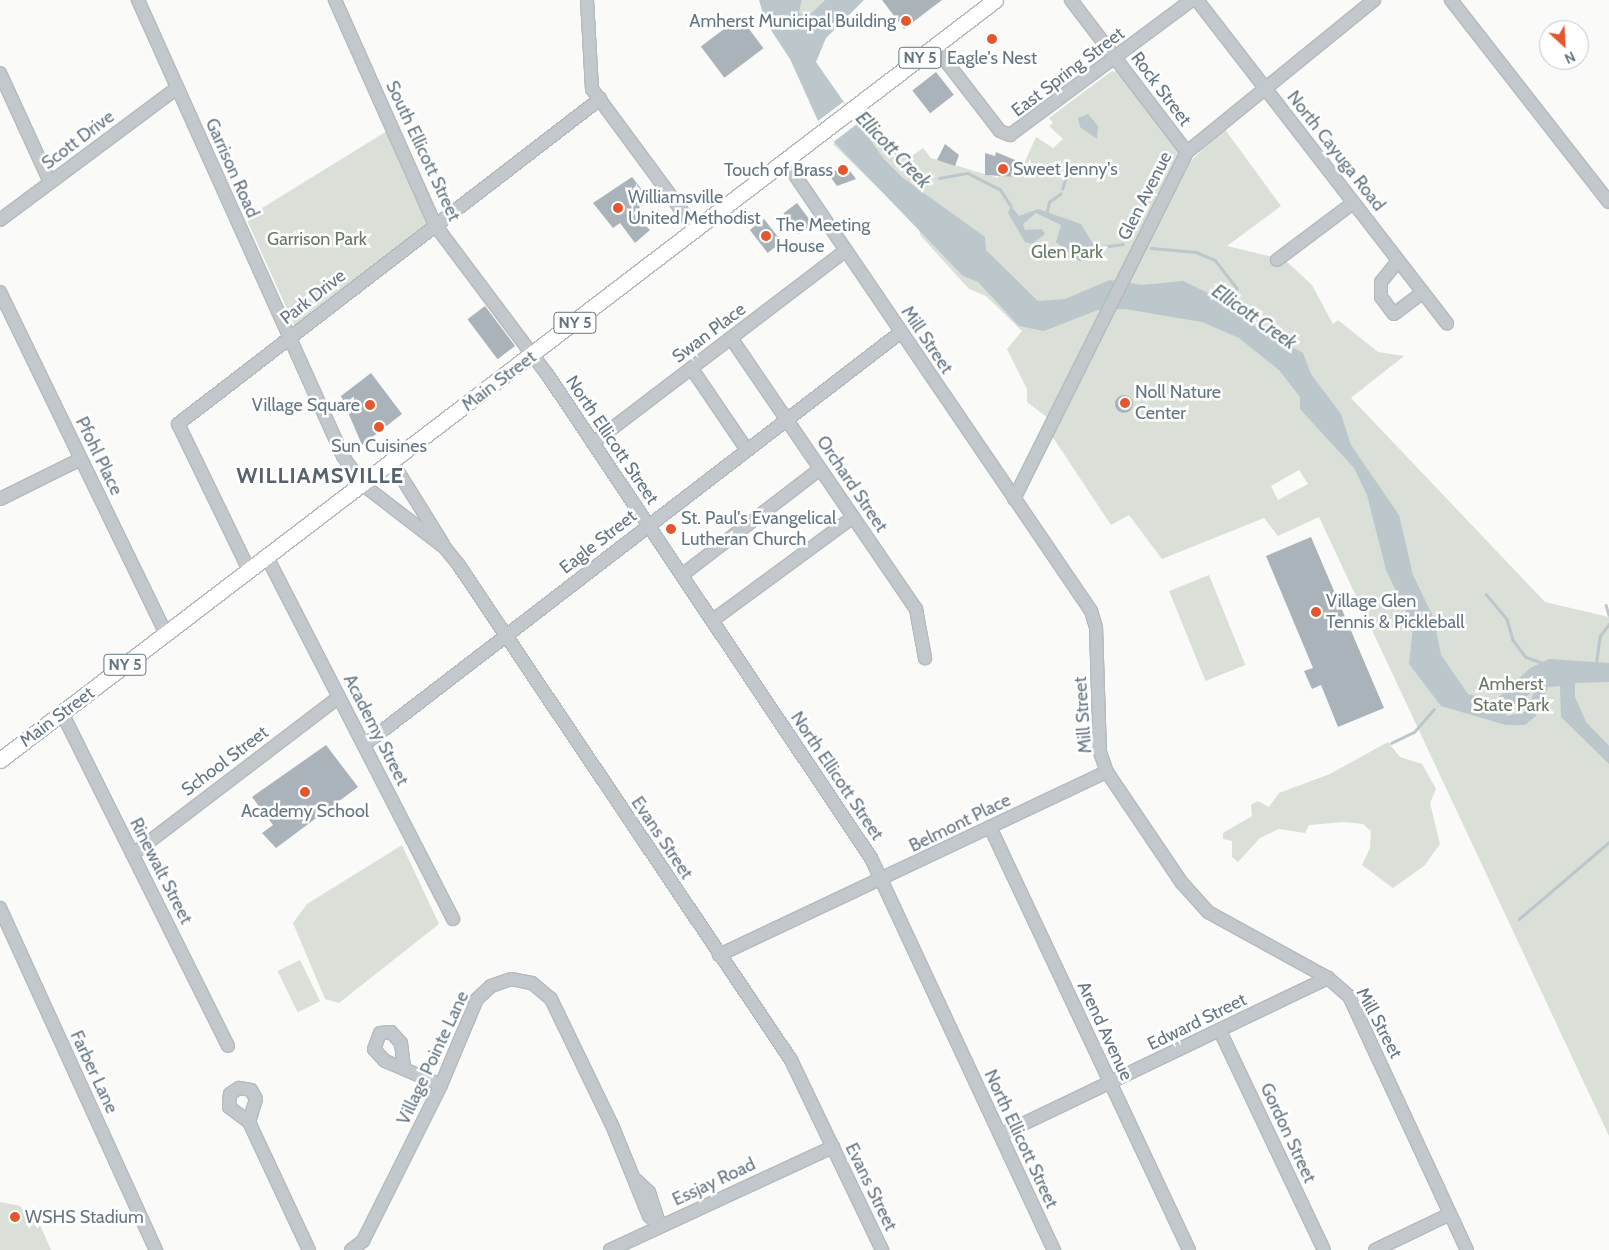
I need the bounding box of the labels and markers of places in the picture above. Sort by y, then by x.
place label: Amherst Municipal Building [689,10,896,32]
marker: Amherst Municipal Building [900,15,912,27]
marker: Eagle's Nest [986,33,998,45]
place label: Eagle's Nest [947,47,1037,69]
place label: Sweet Jenny's [1013,158,1118,180]
place label: Touch of Brass [724,159,833,181]
marker: Sweet Jenny's [997,163,1009,175]
marker: Touch of Brass [837,164,849,176]
place label: Williamsville United Methodist [628,187,761,230]
marker: Williamsville United Methodist [612,202,624,214]
place label: The Meeting House [776,215,870,258]
marker: The Meeting House [760,230,772,242]
place label: Noll Nature Center [1135,382,1221,424]
place label: Village Square [252,394,360,416]
marker: Noll Nature Center [1119,397,1131,409]
marker: Village Square [364,399,376,411]
marker: Sun Cuisines [373,421,385,433]
place label: Sun Cuisines [331,435,427,457]
place label: St. Paul's Evangelical Lutheran Church [681,508,836,550]
marker: St. Paul's Evangelical Lutheran Church [665,523,677,535]
place label: Village Glen Tennis & Pickleball [1326,591,1465,634]
marker: Village Glen Tennis & Pickleball [1310,606,1322,618]
marker: Academy School [299,786,311,798]
place label: Academy School [241,800,369,822]
place label: WSHS Stadium [25,1206,144,1228]
marker: WSHS Stadium [9,1211,21,1223]

